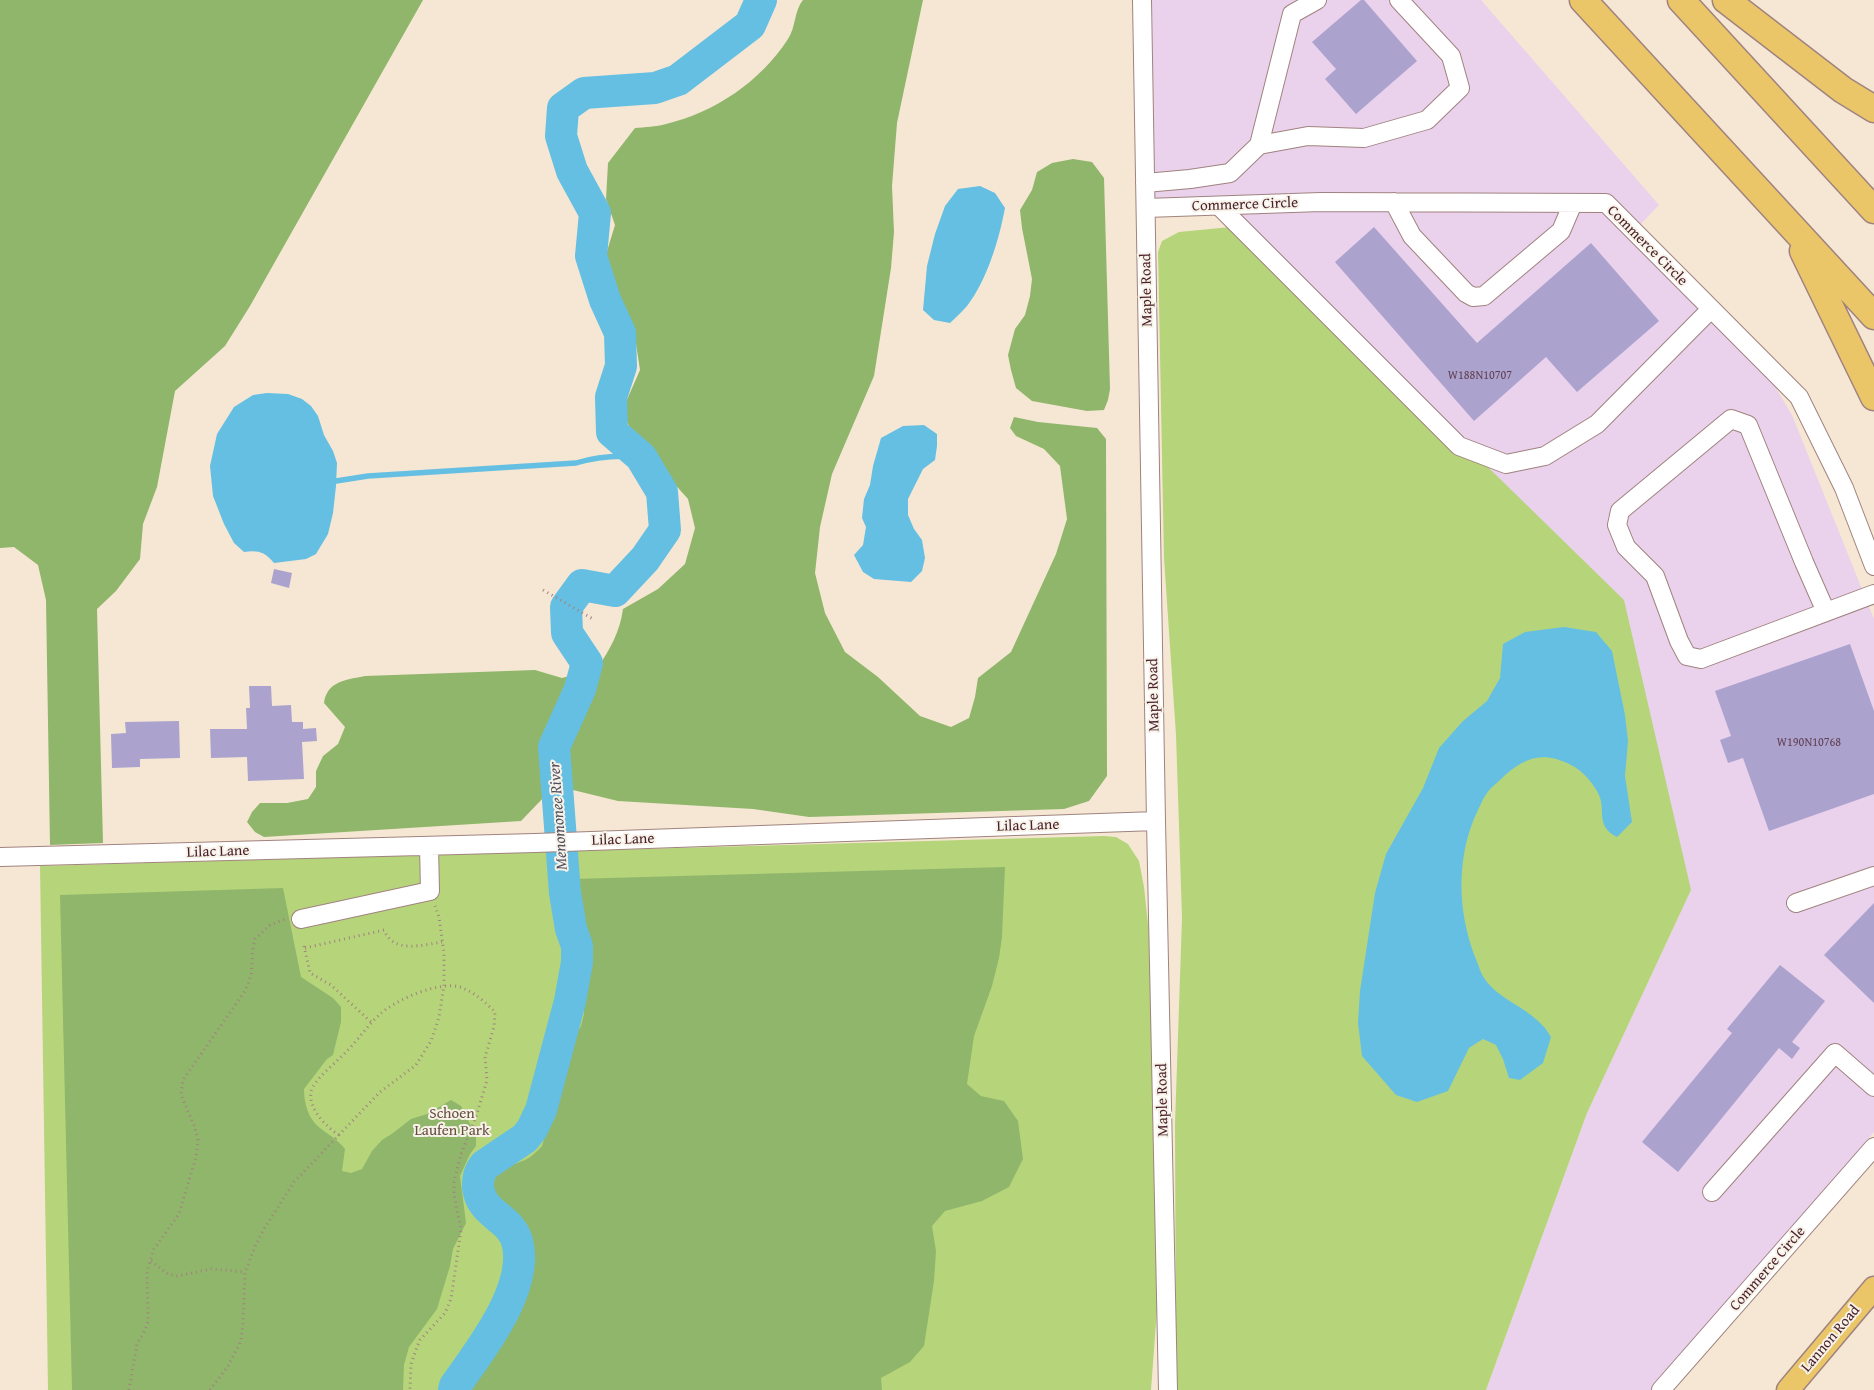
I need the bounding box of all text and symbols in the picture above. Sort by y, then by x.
street label: Commerce Circle [1192,194,1298,216]
street label: Commerce Circle [1603,202,1691,290]
street label: Maple Road [1137,253,1157,327]
house number: W188N10707 [1448,369,1512,383]
street label: Maple Road [1144,658,1164,732]
house number: W190N10768 [1777,736,1841,750]
water label: Menomonee River [546,761,572,871]
street label: Lilac Lane [996,816,1060,836]
street label: Lilac Lane [591,830,655,850]
street label: Lilac Lane [186,842,250,862]
street label: Maple Road [1153,1063,1173,1137]
park label: Schoen Laufen Park [414,1105,490,1140]
street label: Commerce Circle [1726,1223,1810,1315]
street label: Lannon Road [1798,1302,1864,1376]

